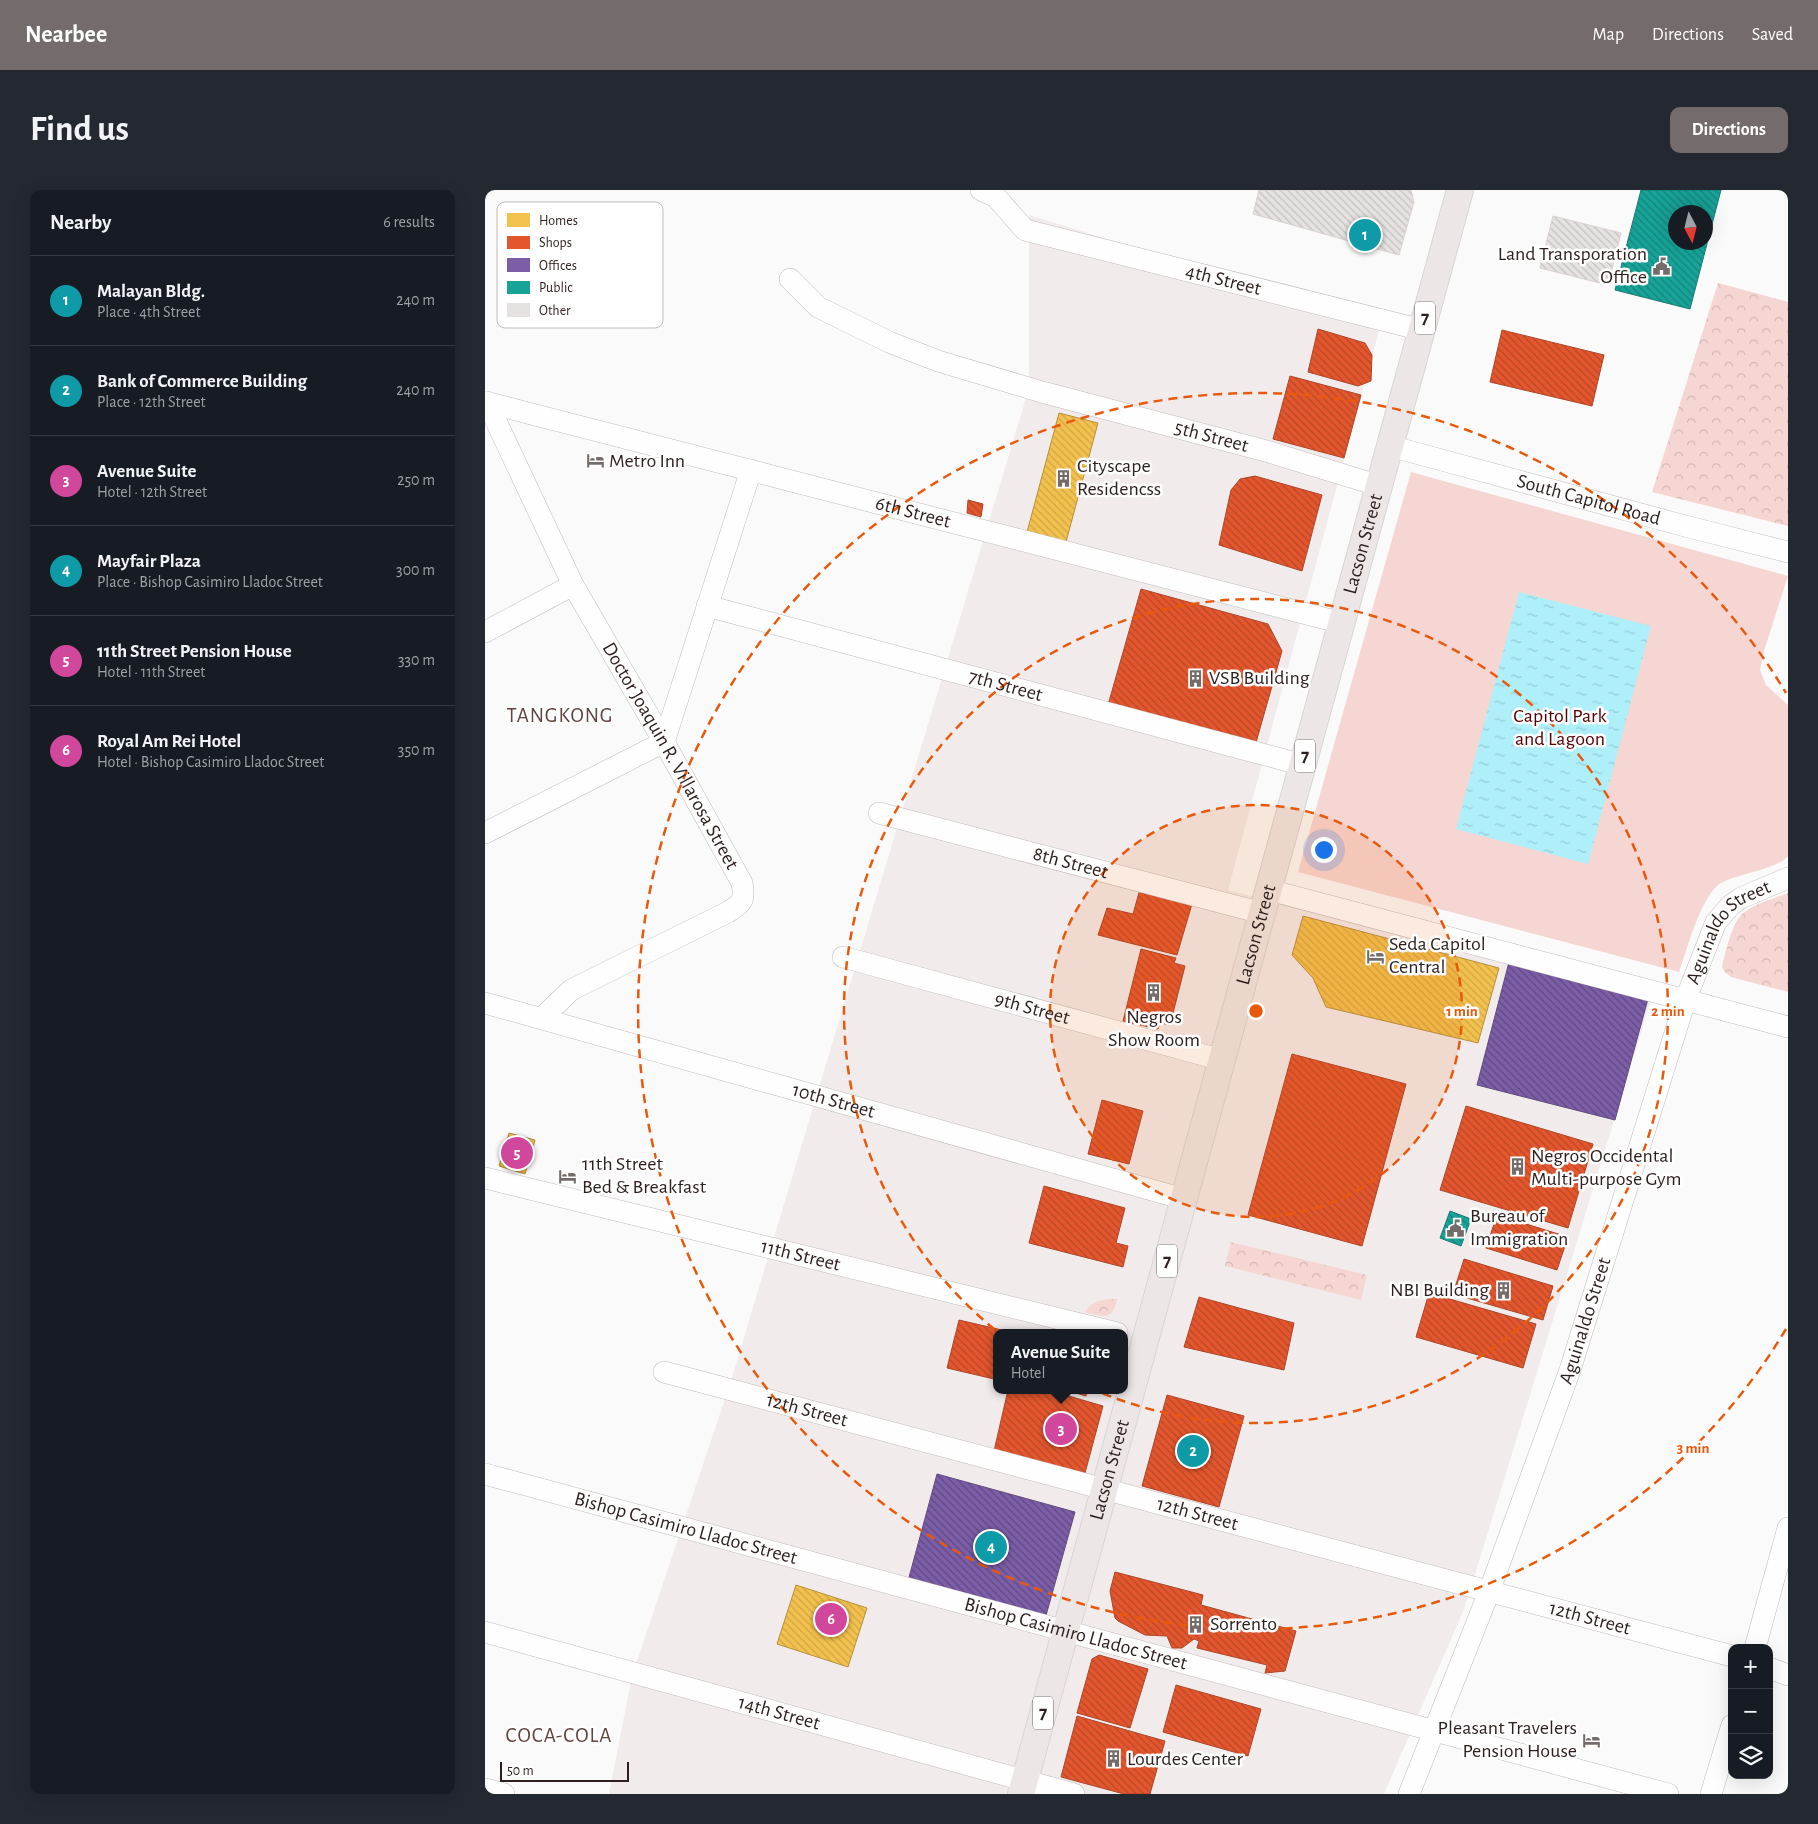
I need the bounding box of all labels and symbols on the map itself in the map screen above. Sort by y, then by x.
legend [497,202,663,328]
north arrow [1668,205,1713,250]
text: Homes [539,214,578,228]
pin: 1 [1349,216,1381,254]
text: Shops [539,236,572,250]
place label: Land Transporation Office [1498,244,1647,287]
public building icon: Land Transporation Office [1651,256,1671,276]
text: Offices [539,259,577,273]
street label: 4th Street [1184,261,1264,299]
text: Public [539,281,573,295]
road number: 7 [1415,302,1435,334]
text: Other [539,304,571,318]
street label: 5th Street [1172,417,1251,456]
hotel icon: Metro Inn [585,451,605,471]
place label: Metro Inn [609,451,685,471]
place label: Cityscape Residencss [1077,456,1161,499]
building icon: Cityscape Residencss [1053,468,1073,488]
street label: South Capitol Road [1515,471,1663,529]
street label: Lacson Street [1340,491,1387,596]
street label: 6th Street [873,493,953,532]
street label: Doctor Joaquin R. Villarosa Street [599,639,743,873]
street label: 7th Street [966,666,1045,705]
building icon: VSB Building [1185,668,1205,688]
place label: VSB Building [1209,668,1310,688]
district label: TANGKONG [507,705,613,726]
park label: Capitol Park and Lagoon [1513,706,1607,749]
road number: 7 [1295,740,1315,772]
your location [1311,837,1337,863]
street label: 8th Street [1031,844,1111,883]
street label: Aguinaldo Street [1683,876,1774,987]
street label: Lacson Street [1233,882,1280,987]
place label: Seda Capitol Central [1389,934,1486,977]
hotel icon: Seda Capitol Central [1365,946,1385,966]
building icon: Negros Show Room [1144,983,1164,1003]
street label: 9th Street [993,989,1072,1028]
centre of rings [1247,1002,1265,1020]
text: 1 min [1446,1004,1478,1019]
text: 2 min [1651,1004,1685,1019]
place label: Negros Show Room [1108,1007,1200,1050]
street label: 10th Street [790,1080,878,1122]
pin: 5 [501,1134,533,1172]
place label: Negros Occidental Multi-purpose Gym [1531,1146,1682,1189]
place label: 11th Street Bed & Breakfast [582,1154,707,1197]
building icon: Negros Occidental Multi-purpose Gym [1507,1157,1527,1177]
hotel icon: 11th Street Bed & Breakfast [558,1166,578,1186]
place label: Bureau of Immigration [1470,1206,1568,1249]
public building icon: Bureau of Immigration [1446,1218,1466,1238]
street label: 11th Street [759,1236,843,1275]
road number: 7 [1157,1244,1177,1278]
street label: Aguinaldo Street [1556,1255,1615,1387]
place label: NBI Building [1390,1280,1489,1300]
building icon: NBI Building [1493,1280,1513,1300]
street label: 12th Street [764,1390,850,1431]
pin: 3 [1045,1410,1077,1448]
street label: Lacson Street [1086,1417,1133,1522]
pin: 2 [1177,1432,1209,1470]
text: 3 min [1677,1441,1709,1456]
street label: Bishop Casimiro Lladoc Street [572,1489,800,1568]
street label: 12th Street [1155,1493,1241,1534]
pin: 4 [975,1528,1007,1566]
street label: Bishop Casimiro Lladoc Street [962,1594,1190,1674]
street label: 12th Street [1547,1598,1633,1639]
pin: 6 [815,1600,847,1638]
building icon: Sorrento [1186,1614,1206,1634]
place label: Sorrento [1210,1614,1277,1634]
street label: 14th Street [736,1692,823,1734]
road number: 7 [1033,1696,1053,1730]
place label: Pleasant Travelers Pension House [1438,1718,1577,1761]
district label: COCA-COLA [506,1725,612,1746]
hotel icon: Pleasant Travelers Pension House [1581,1730,1601,1750]
building icon: Lourdes Center [1103,1749,1123,1769]
place label: Lourdes Center [1127,1749,1243,1769]
scale bar [500,1759,629,1782]

